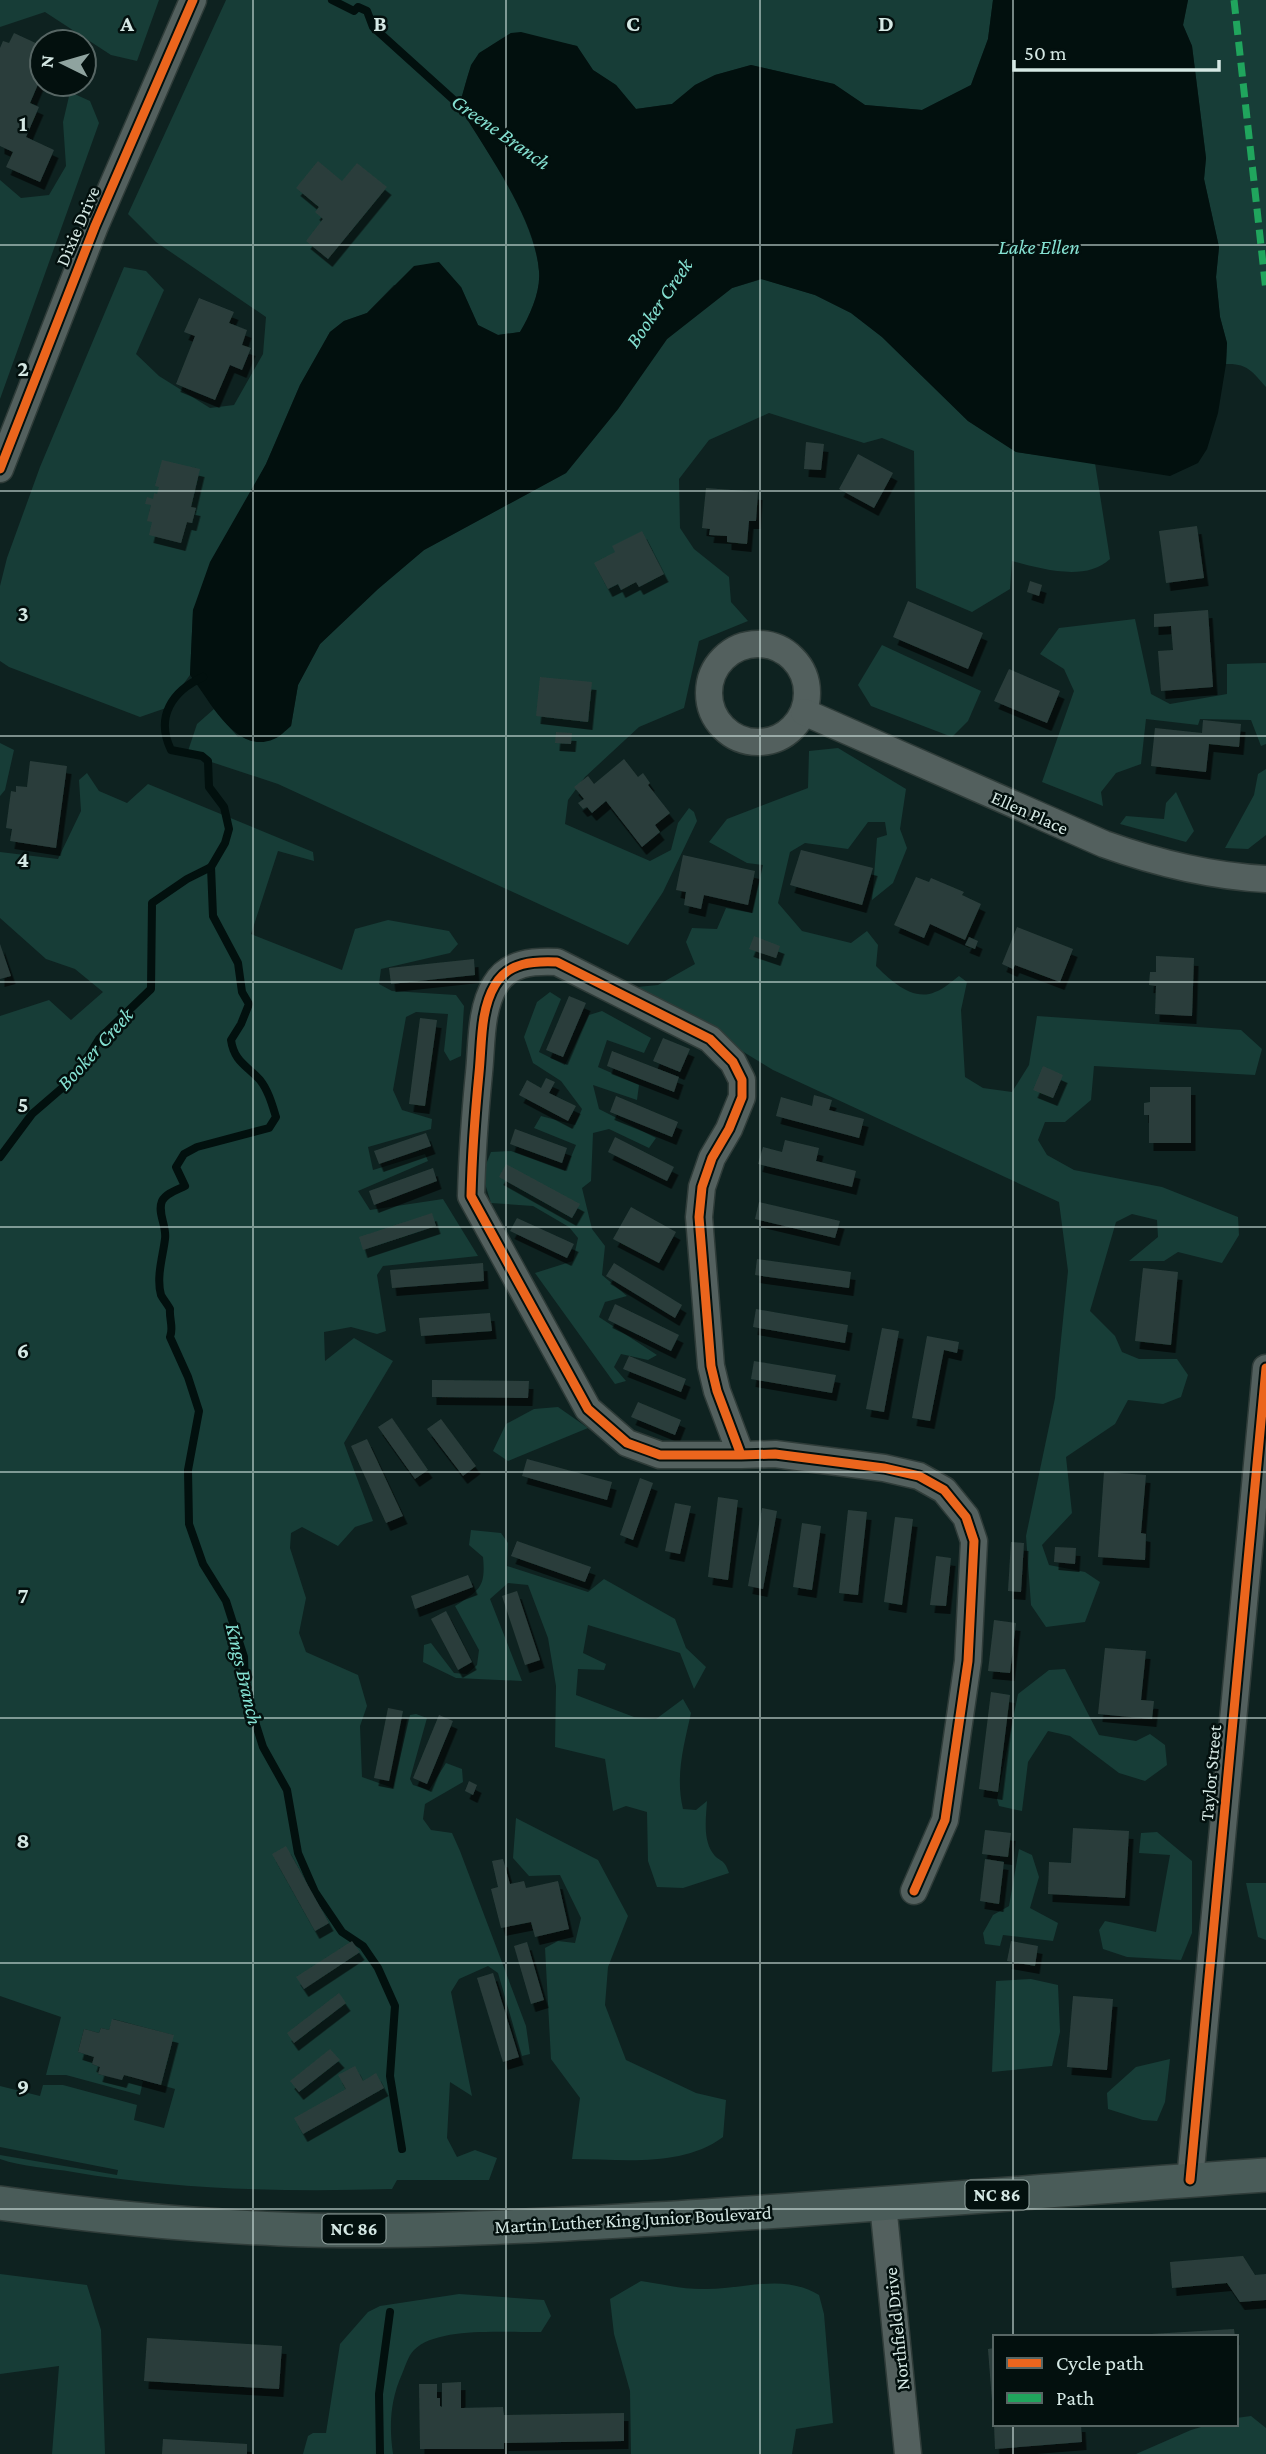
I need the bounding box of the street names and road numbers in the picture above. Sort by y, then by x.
street label: Dixie Drive [51,183,104,269]
street label: Ellen Place [988,786,1071,839]
street label: Taylor Street [1196,1723,1225,1822]
road number: NC 86 [965,2180,1028,2210]
street label: Martin Luther King Junior Boulevard [494,2202,772,2237]
road number: NC 86 [322,2214,386,2244]
street label: Northfield Drive [880,2266,913,2391]

